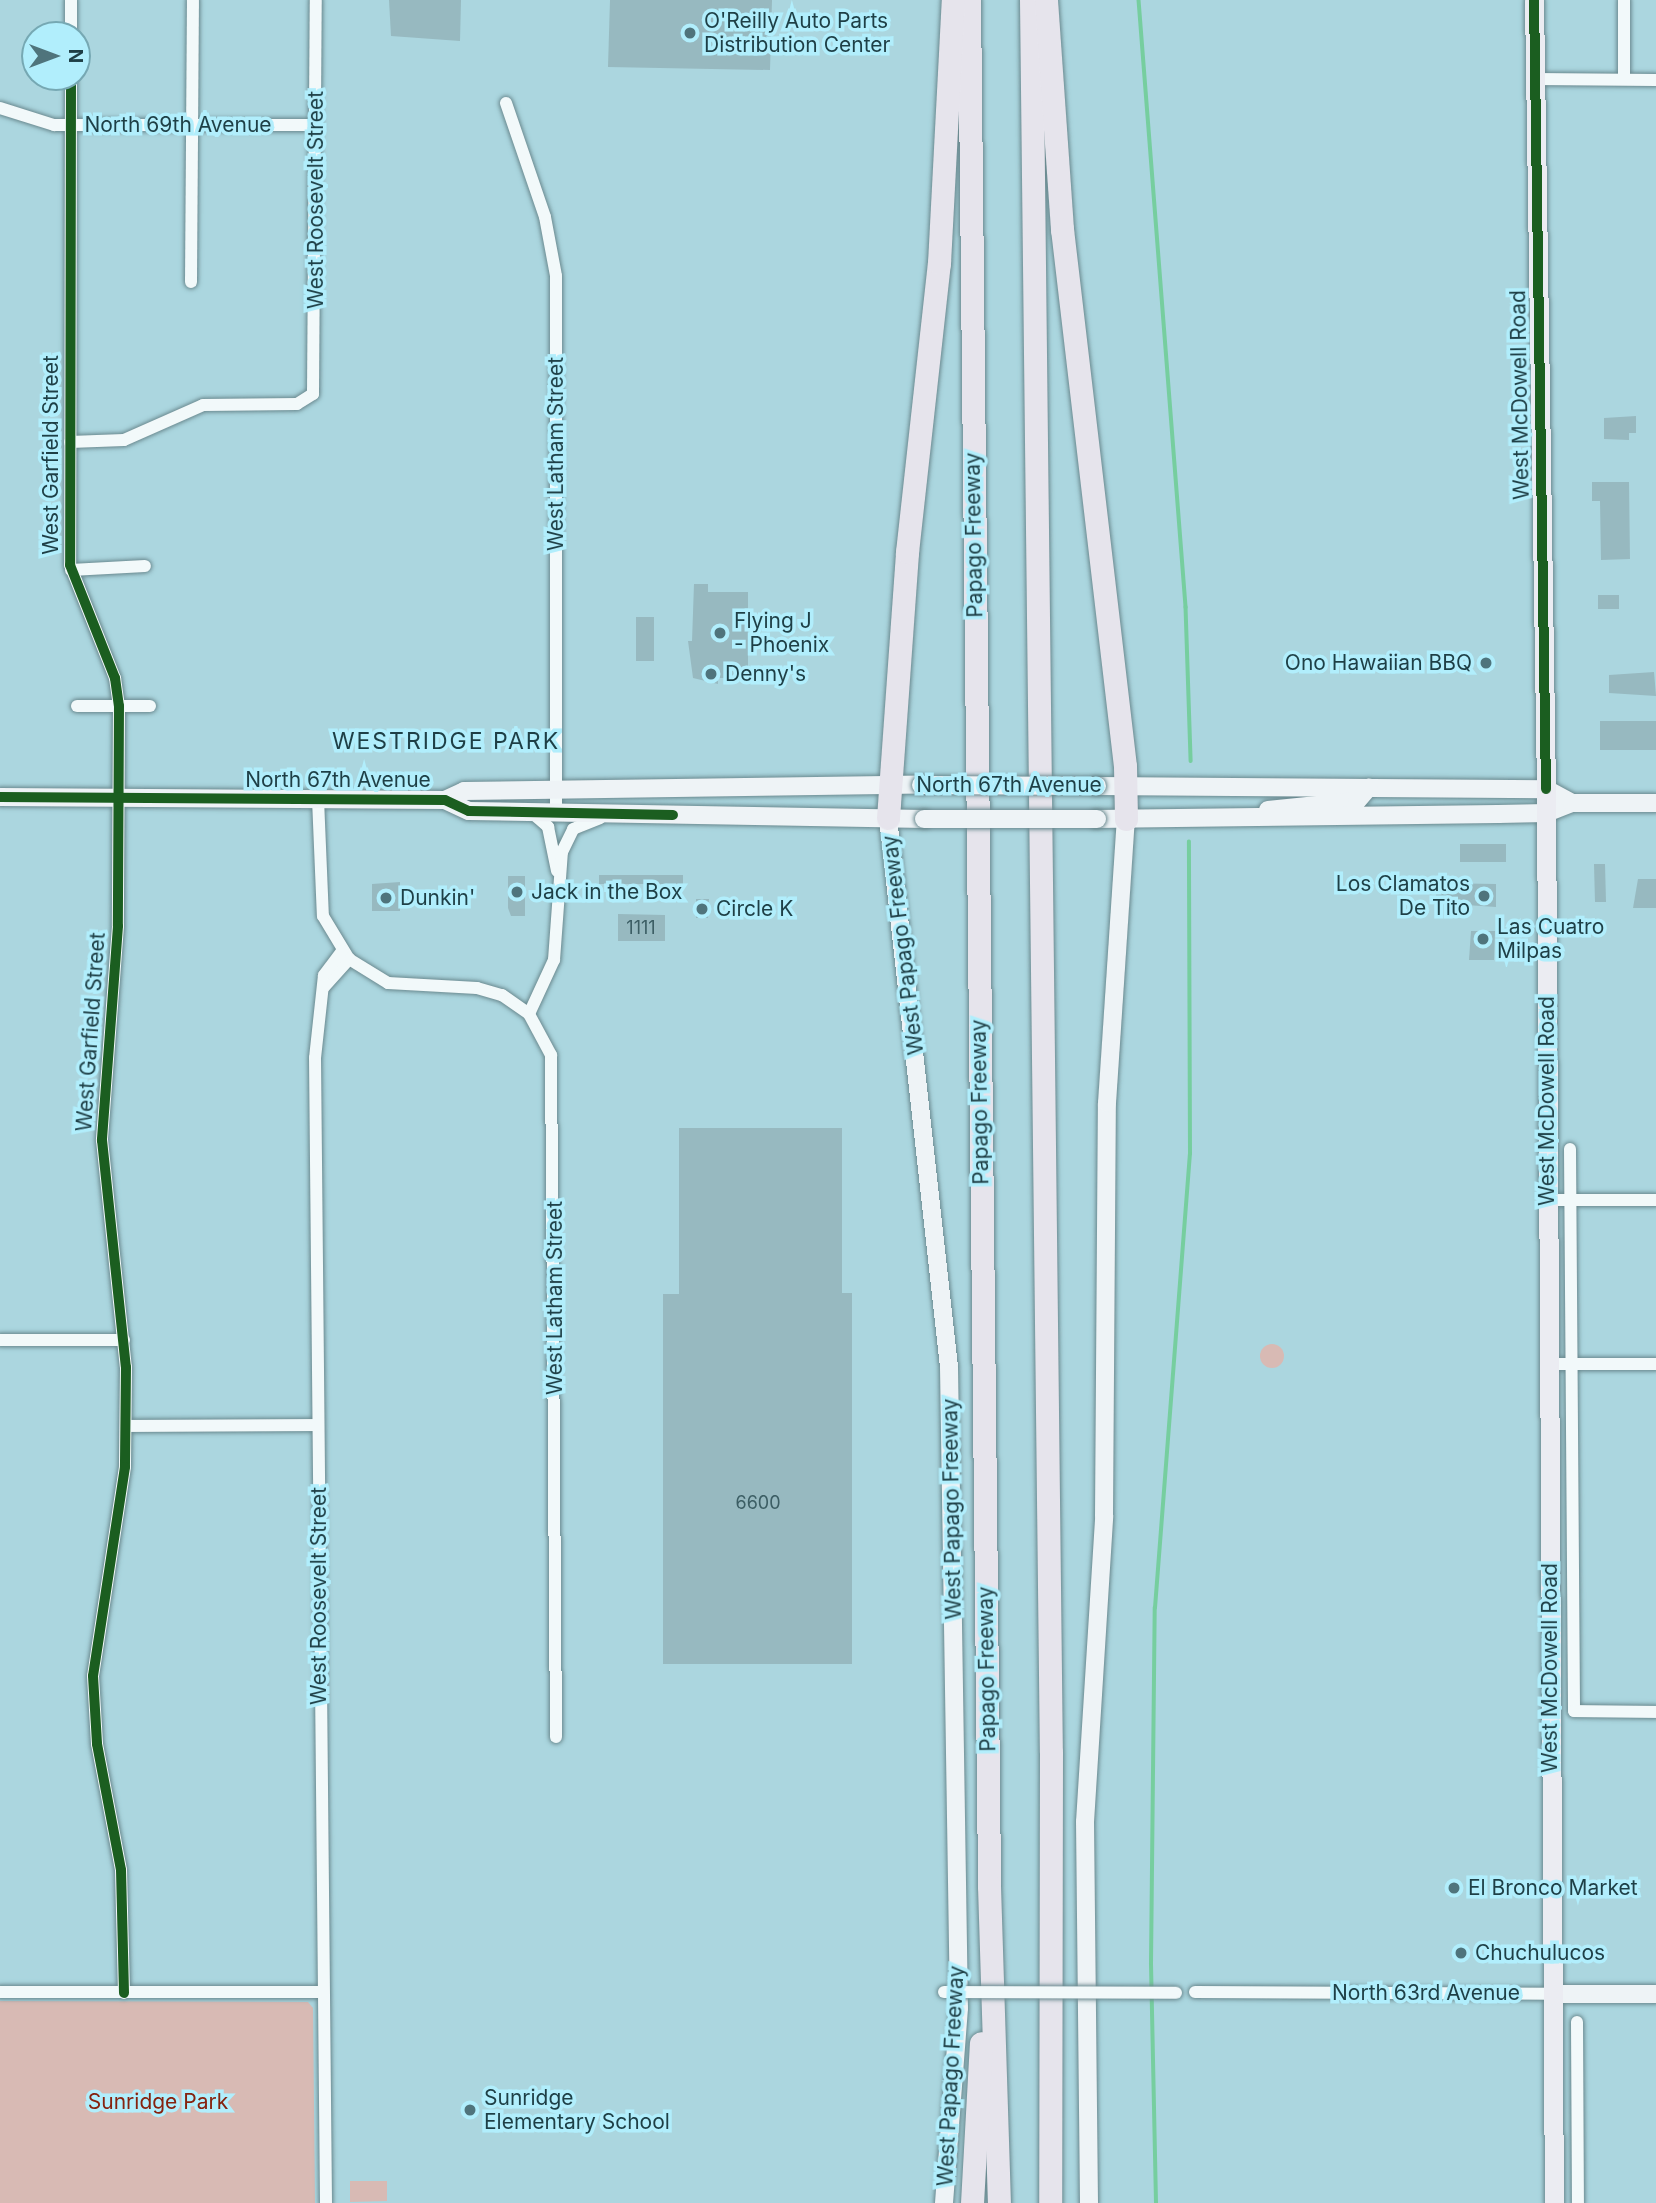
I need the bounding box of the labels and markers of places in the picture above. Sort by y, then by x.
place label: O'Reilly Auto Parts Distribution Center [704,8,890,58]
marker: O'Reilly Auto Parts Distribution Center [682,25,698,41]
place label: Flying J - Phoenix [734,608,829,658]
marker: Flying J - Phoenix [712,625,728,641]
place label: Ono Hawaiian BBQ [1285,650,1472,676]
marker: Ono Hawaiian BBQ [1478,655,1494,671]
place label: Denny's [725,661,806,687]
marker: Denny's [703,666,719,682]
place label: Los Clamatos De Tito [1336,871,1470,921]
place label: Jack in the Box [531,879,682,905]
marker: Jack in the Box [509,884,525,900]
place label: Dunkin' [400,885,475,911]
marker: Los Clamatos De Tito [1476,888,1492,904]
marker: Dunkin' [378,890,394,906]
place label: Circle K [716,896,793,922]
marker: Circle K [694,901,710,917]
place label: Las Cuatro Milpas [1497,914,1604,964]
marker: Las Cuatro Milpas [1475,931,1491,947]
place label: El Bronco Market [1468,1875,1638,1901]
marker: El Bronco Market [1446,1880,1462,1896]
place label: Chuchulucos [1475,1940,1605,1966]
marker: Chuchulucos [1453,1945,1469,1961]
place label: Sunridge Elementary School [484,2085,670,2135]
marker: Sunridge Elementary School [462,2102,478,2118]

